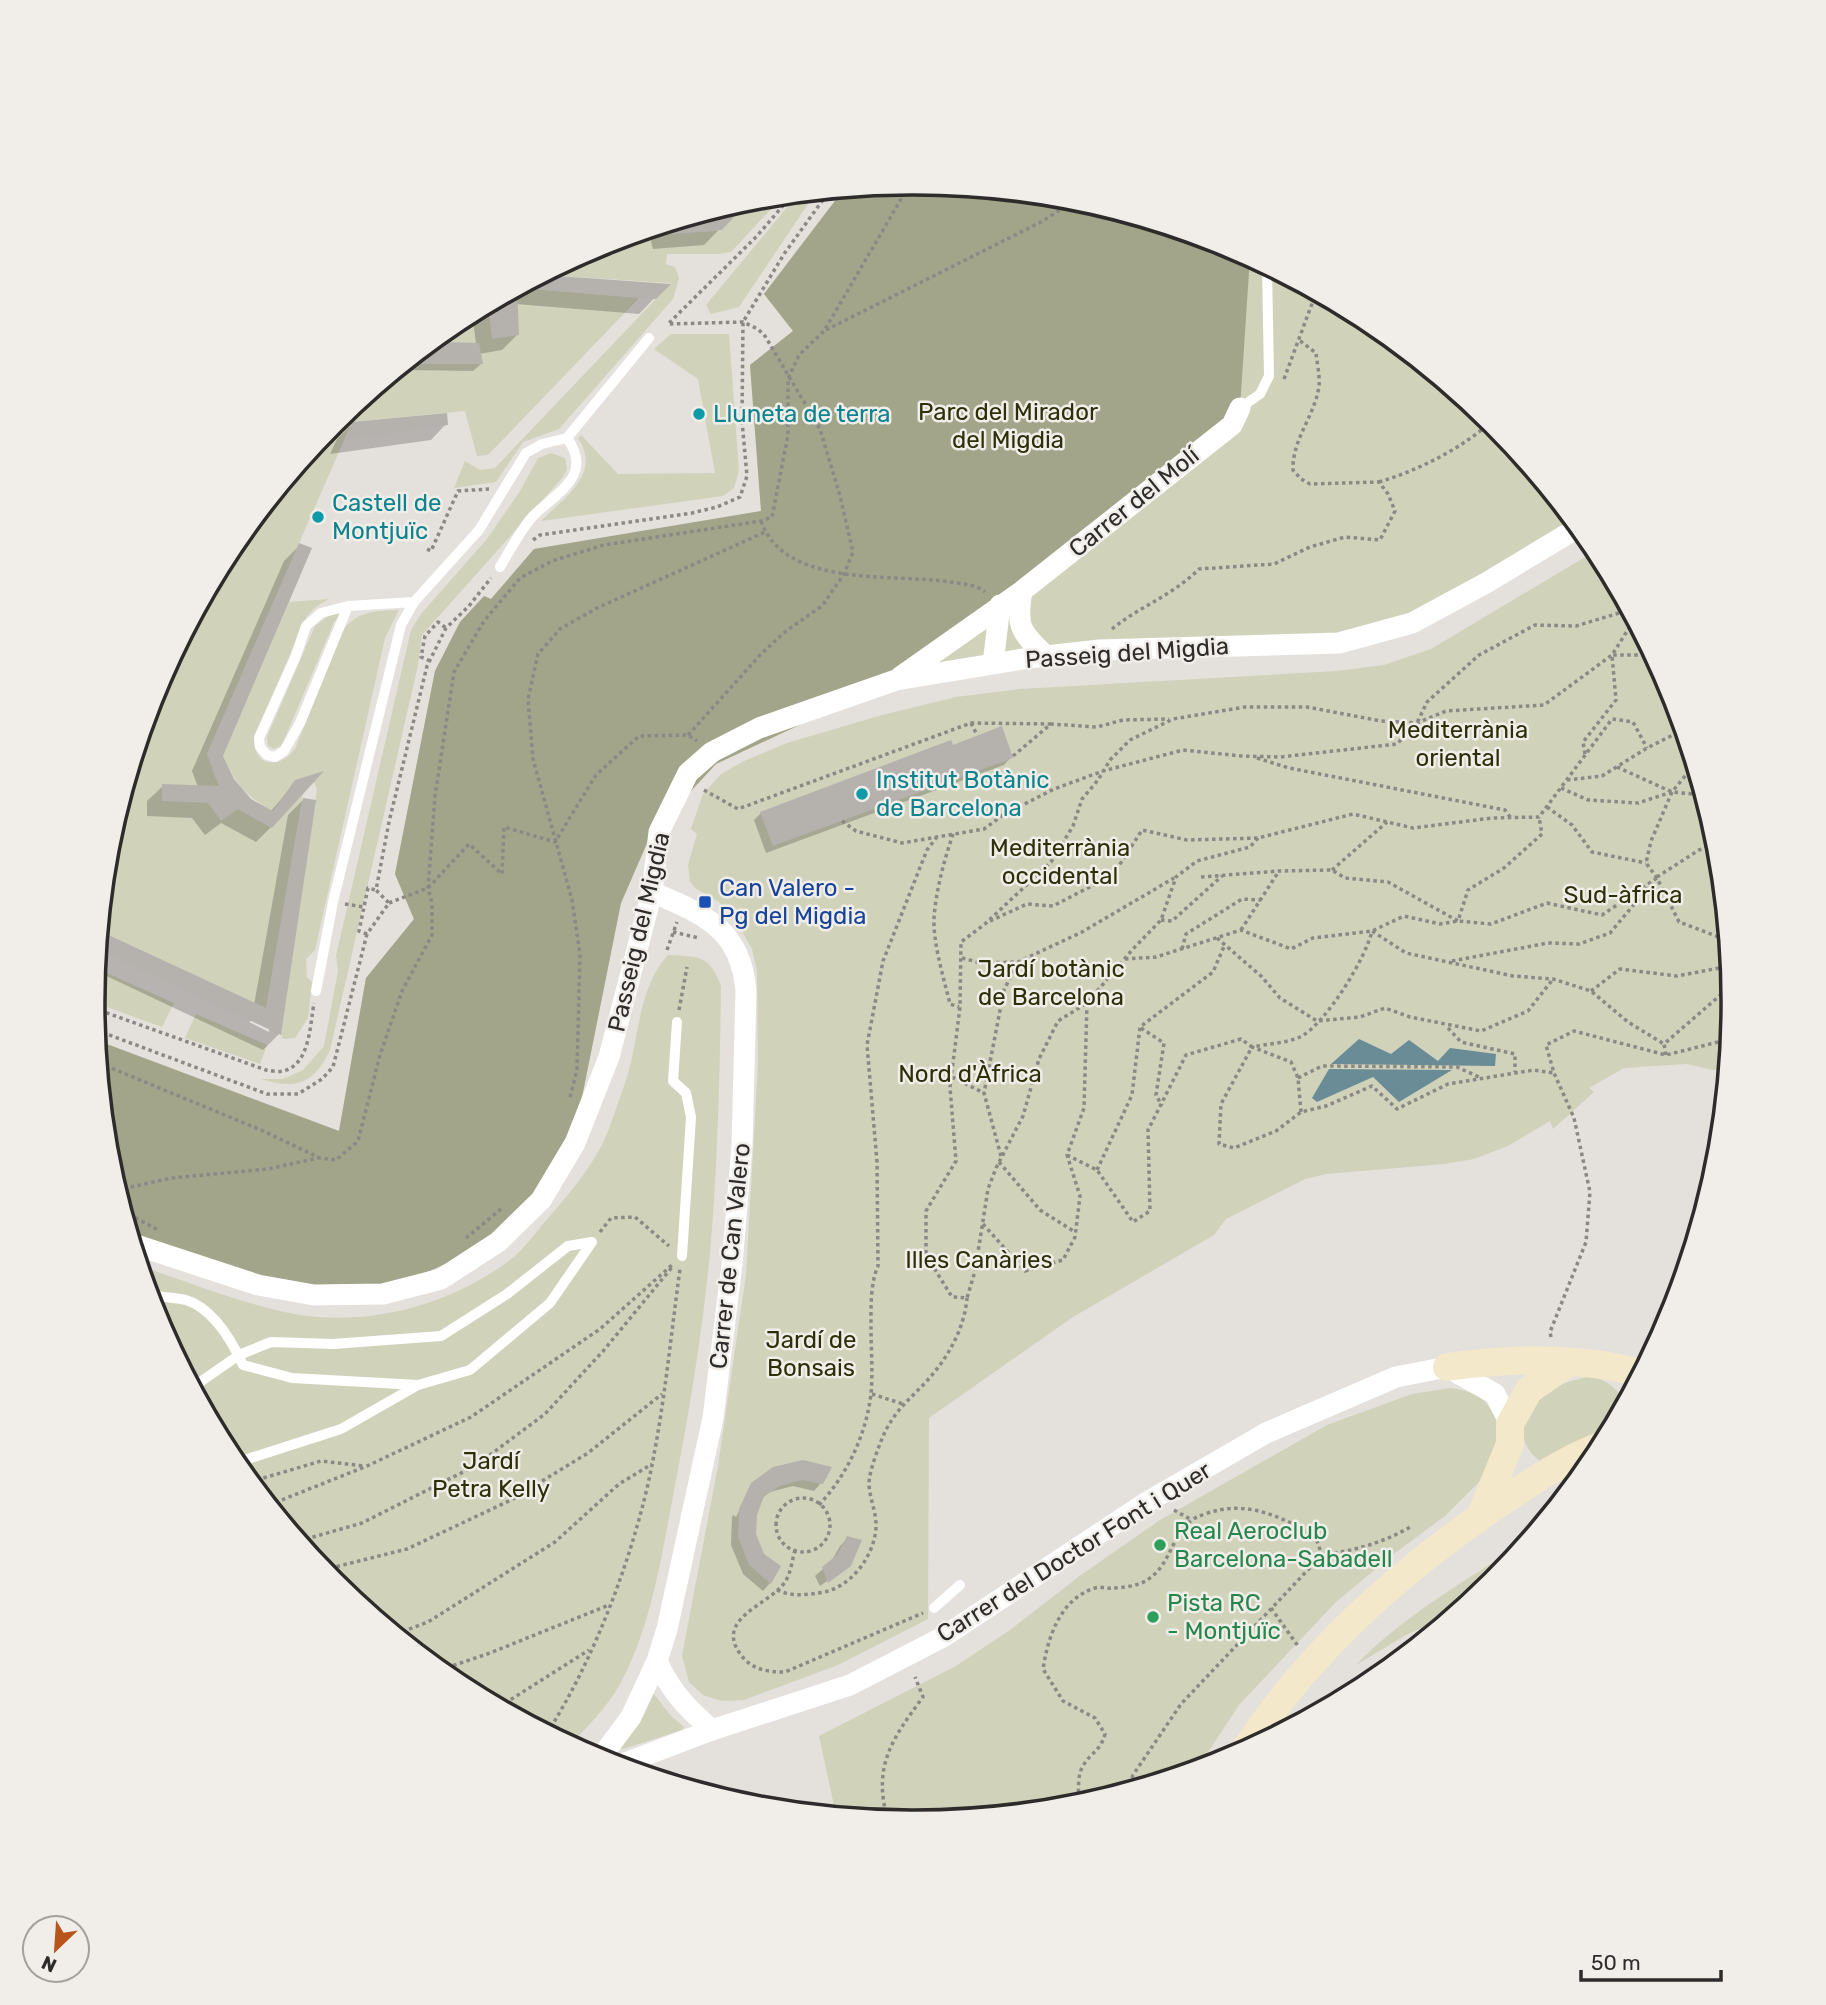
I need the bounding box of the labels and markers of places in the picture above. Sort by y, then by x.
place label: Lluneta de terra [713,400,890,428]
marker: Lluneta de terra [691,406,707,422]
place label: Castell de Montjuïc [332,489,442,545]
marker: Castell de Montjuïc [310,509,326,525]
place label: Institut Botànic de Barcelona [876,766,1050,822]
marker: Institut Botànic de Barcelona [854,786,870,802]
place label: Can Valero - Pg del Migdia [719,874,866,930]
marker: Can Valero - Pg del Migdia [697,894,713,910]
place label: Real Aeroclub Barcelona-Sabadell [1174,1517,1393,1573]
marker: Real Aeroclub Barcelona-Sabadell [1152,1537,1168,1553]
place label: Pista RC - Montjuïc [1167,1589,1281,1645]
marker: Pista RC - Montjuïc [1145,1609,1161,1625]

